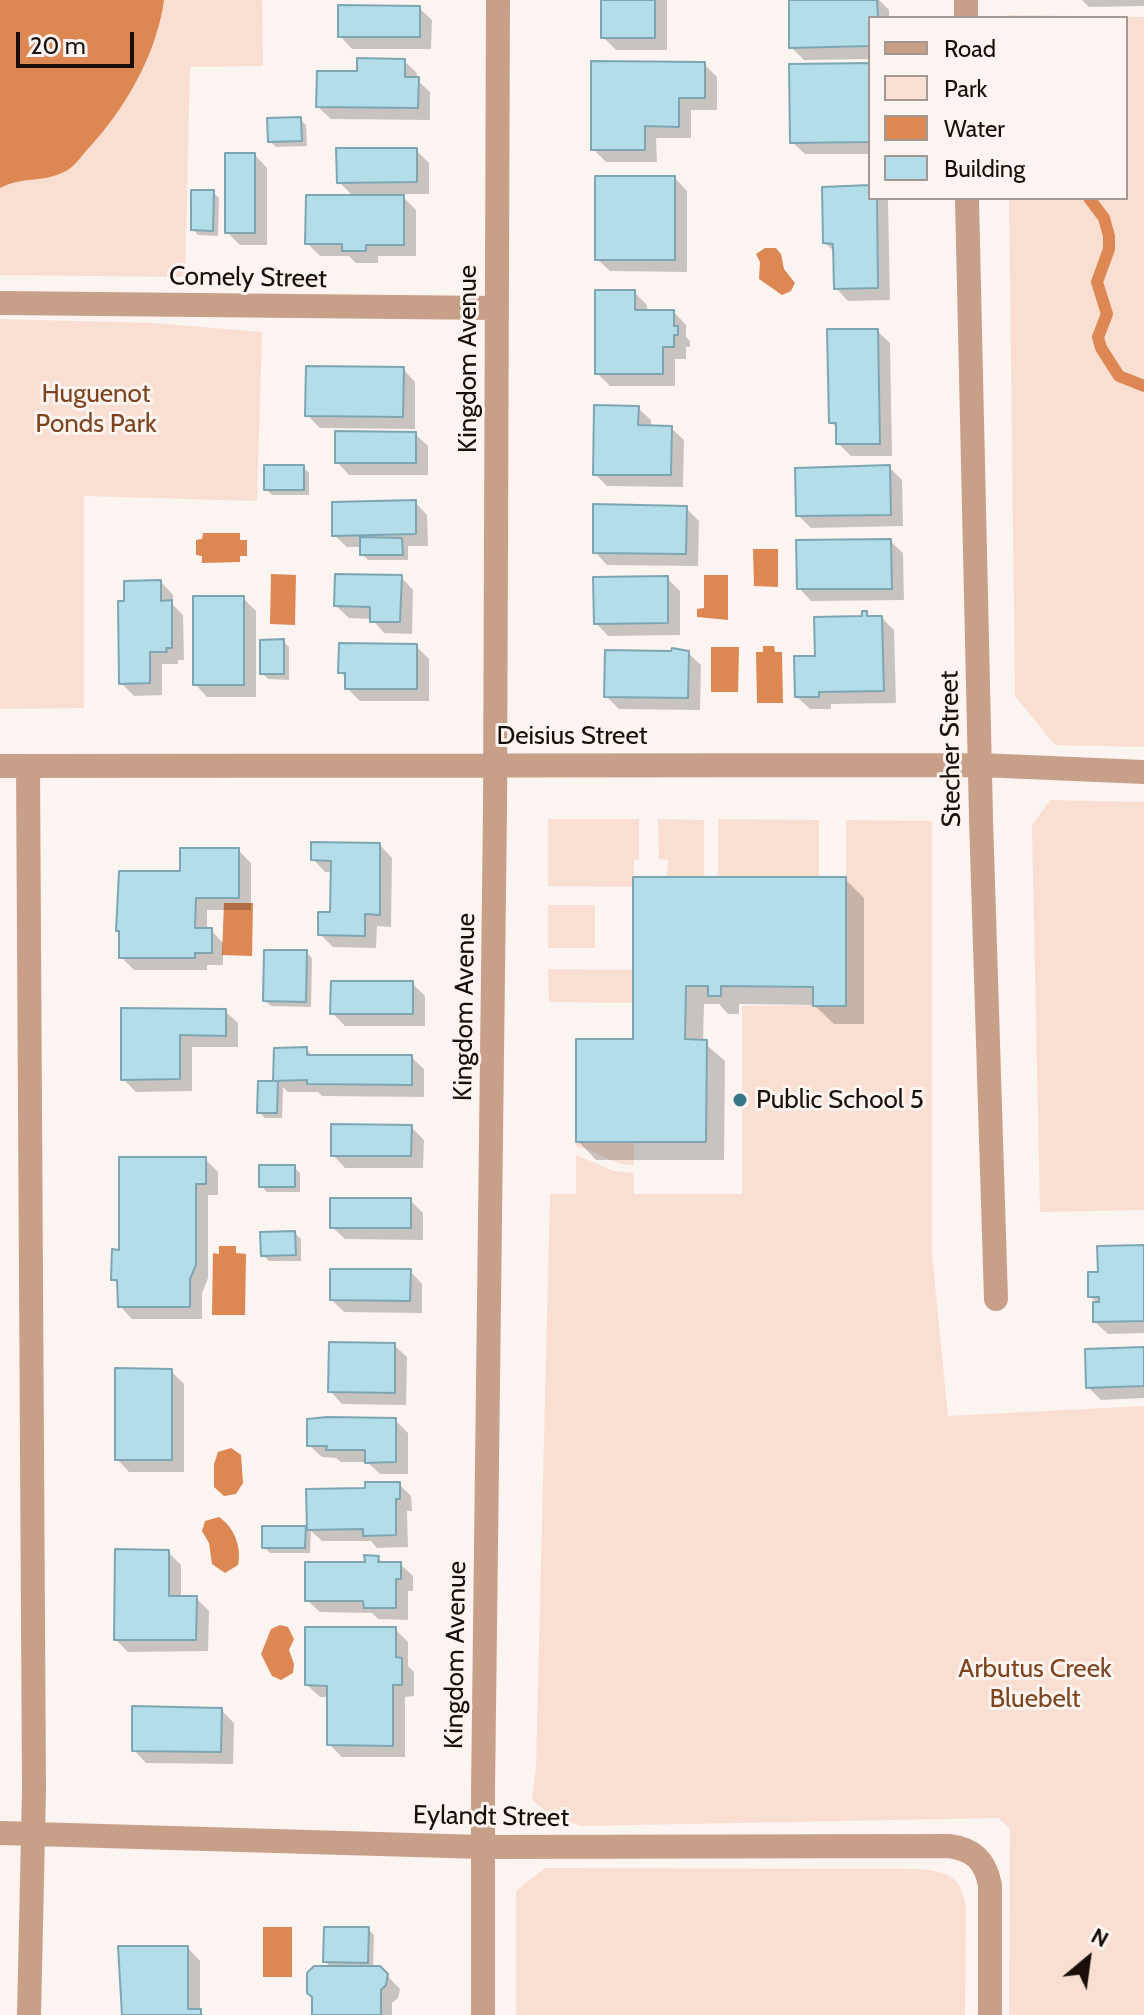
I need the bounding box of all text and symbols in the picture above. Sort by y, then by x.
scale bar [20,16,138,66]
legend [868,16,1128,200]
text: 20 m [30,31,86,60]
text: Road [944,34,996,63]
text: Park [944,74,987,103]
text: Water [944,114,1005,143]
text: Building [944,154,1025,183]
street label: Comely Street [169,261,327,295]
street label: Kingdom Avenue [452,265,484,453]
park label: Huguenot Ponds Park [35,378,157,440]
street label: Stecher Street [934,670,968,828]
street label: Deisius Street [497,720,647,752]
street label: Kingdom Avenue [448,913,482,1101]
place label: Public School 5 [756,1084,924,1116]
marker: Public School 5 [731,1091,749,1109]
street label: Kingdom Avenue [439,1561,473,1749]
park label: Arbutus Creek Bluebelt [958,1653,1112,1714]
street label: Eylandt Street [413,1800,569,1834]
north arrow [1048,1919,1128,1999]
text: N [1087,1922,1113,1953]

